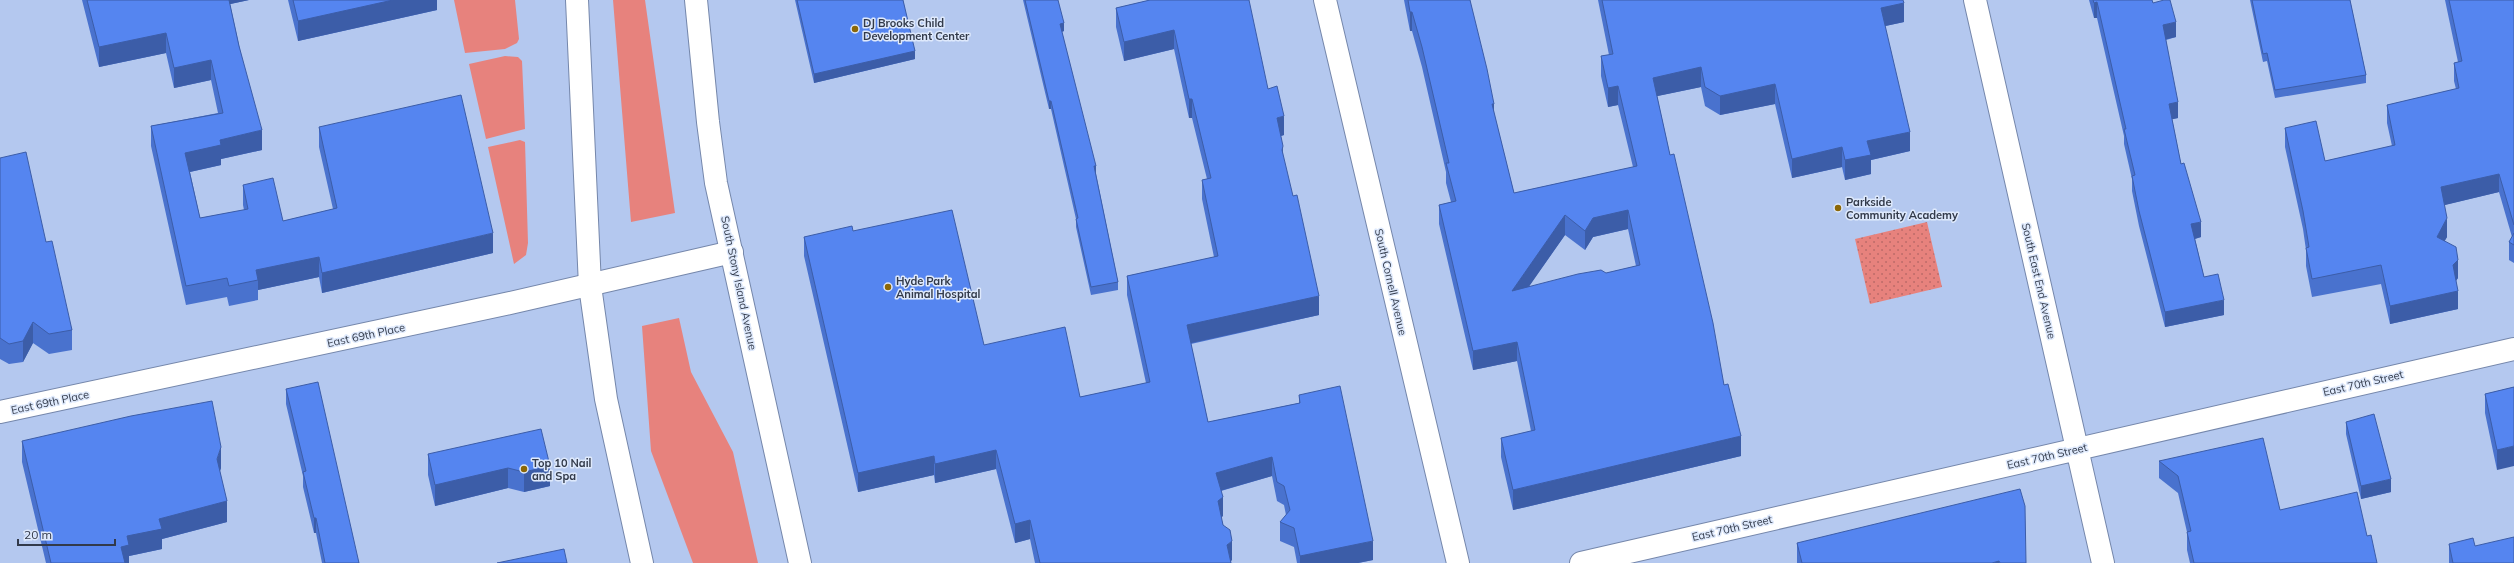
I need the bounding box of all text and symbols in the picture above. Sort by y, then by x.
place label: DJ Brooks Child Development Center [863,16,970,43]
marker: DJ Brooks Child Development Center [850,24,860,34]
place label: Parkside Community Academy [1846,195,1958,222]
marker: Parkside Community Academy [1833,203,1843,213]
street label: South Stony Island Avenue [718,215,760,351]
street label: South East End Avenue [2019,222,2059,340]
street label: South Cornell Avenue [1372,227,1410,337]
place label: Hyde Park Animal Hospital [896,274,981,301]
marker: Hyde Park Animal Hospital [883,282,893,292]
street label: East 69th Place [326,320,406,350]
street label: East 70th Street [2322,367,2405,399]
street label: East 69th Place [10,387,90,417]
street label: East 70th Street [2006,440,2089,472]
place label: Top 10 Nail and Spa [532,456,592,483]
marker: Top 10 Nail and Spa [519,464,529,474]
street label: East 70th Street [1691,512,1774,544]
scale bar [18,521,115,547]
text: 20 m [24,527,52,542]

